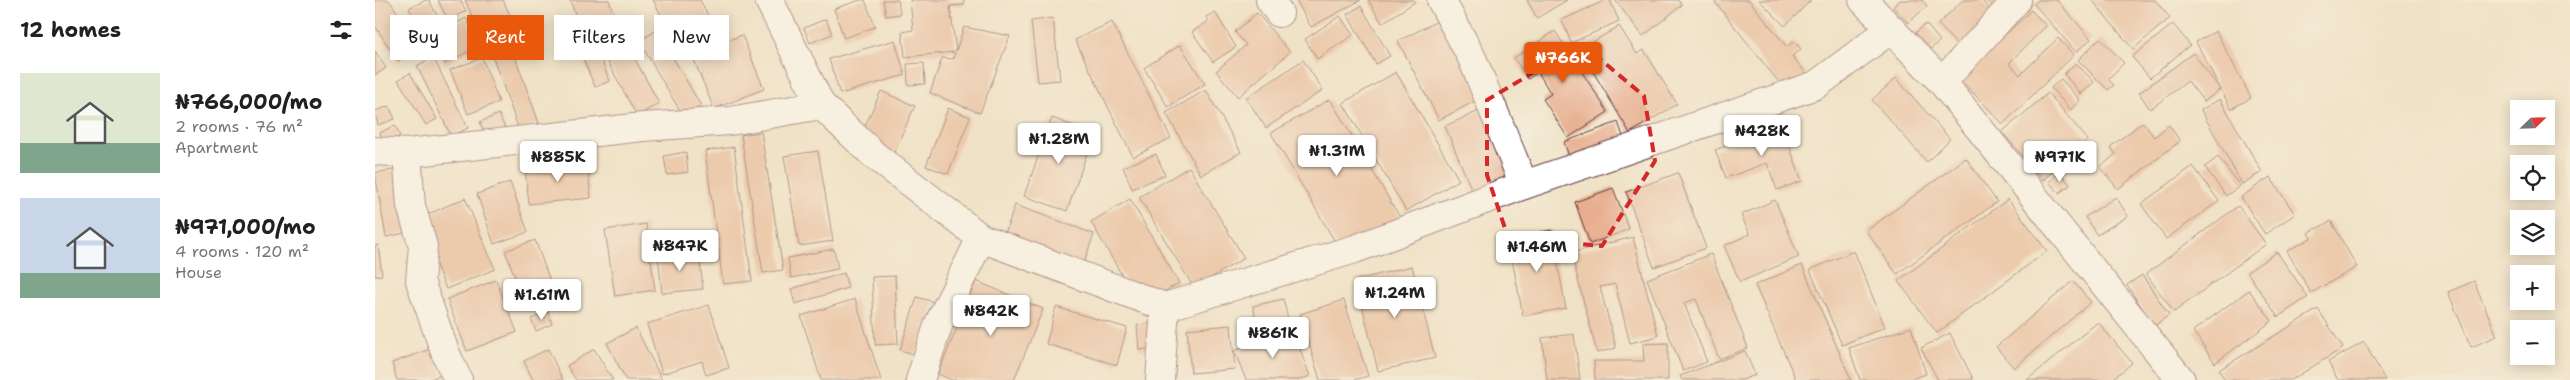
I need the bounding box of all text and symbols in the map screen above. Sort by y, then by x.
chip: Buy [390,15,457,60]
chip: Rent [467,15,544,60]
chip: Filters [554,15,644,60]
chip: New [654,15,729,60]
text: 12 homes [20,16,121,44]
icon: filters [327,16,355,44]
pin: ₦766K [1528,42,1598,84]
text: ₦766K [1535,47,1591,68]
text: ₦766,000/mo [175,88,322,116]
icon: home [60,93,120,153]
north arrow [2510,100,2555,145]
map controls [2510,100,2555,365]
pin: ₦428K [1727,114,1797,157]
text: 2 rooms · 76 m² [175,116,303,137]
text: ₦428K [1735,120,1789,141]
pin: ₦1.28M [1018,122,1100,165]
text: ₦1.28M [1029,128,1089,149]
pin: ₦1.31M [1296,134,1378,177]
text: Apartment [175,137,258,158]
pin: ₦885K [523,140,593,183]
text: ₦1.31M [1309,140,1365,161]
pin: ₦971K [2025,140,2095,183]
text: ₦885K [531,146,585,167]
text: ₦971K [2035,146,2085,167]
button: locate [2510,155,2555,200]
button: layers [2510,210,2555,255]
text: ₦971,000/mo [175,213,316,241]
icon: home [60,218,120,278]
pin: ₦847K [645,230,715,272]
pin: ₦1.46M [1496,230,1578,273]
text: ₦847K [653,235,707,256]
text: ₦1.46M [1507,236,1567,257]
text: 4 rooms · 120 m² [175,241,309,262]
text: House [175,262,222,283]
button: + [2510,265,2555,310]
pin: ₦1.24M [1354,276,1436,319]
pin: ₦1.61M [501,278,583,321]
text: ₦1.24M [1365,282,1425,303]
text: ₦1.61M [514,284,570,305]
pin: ₦842K [956,294,1026,337]
text: ₦842K [964,300,1018,321]
pin: ₦861K [1238,316,1308,359]
button: − [2510,320,2555,365]
text: ₦861K [1248,322,1298,343]

